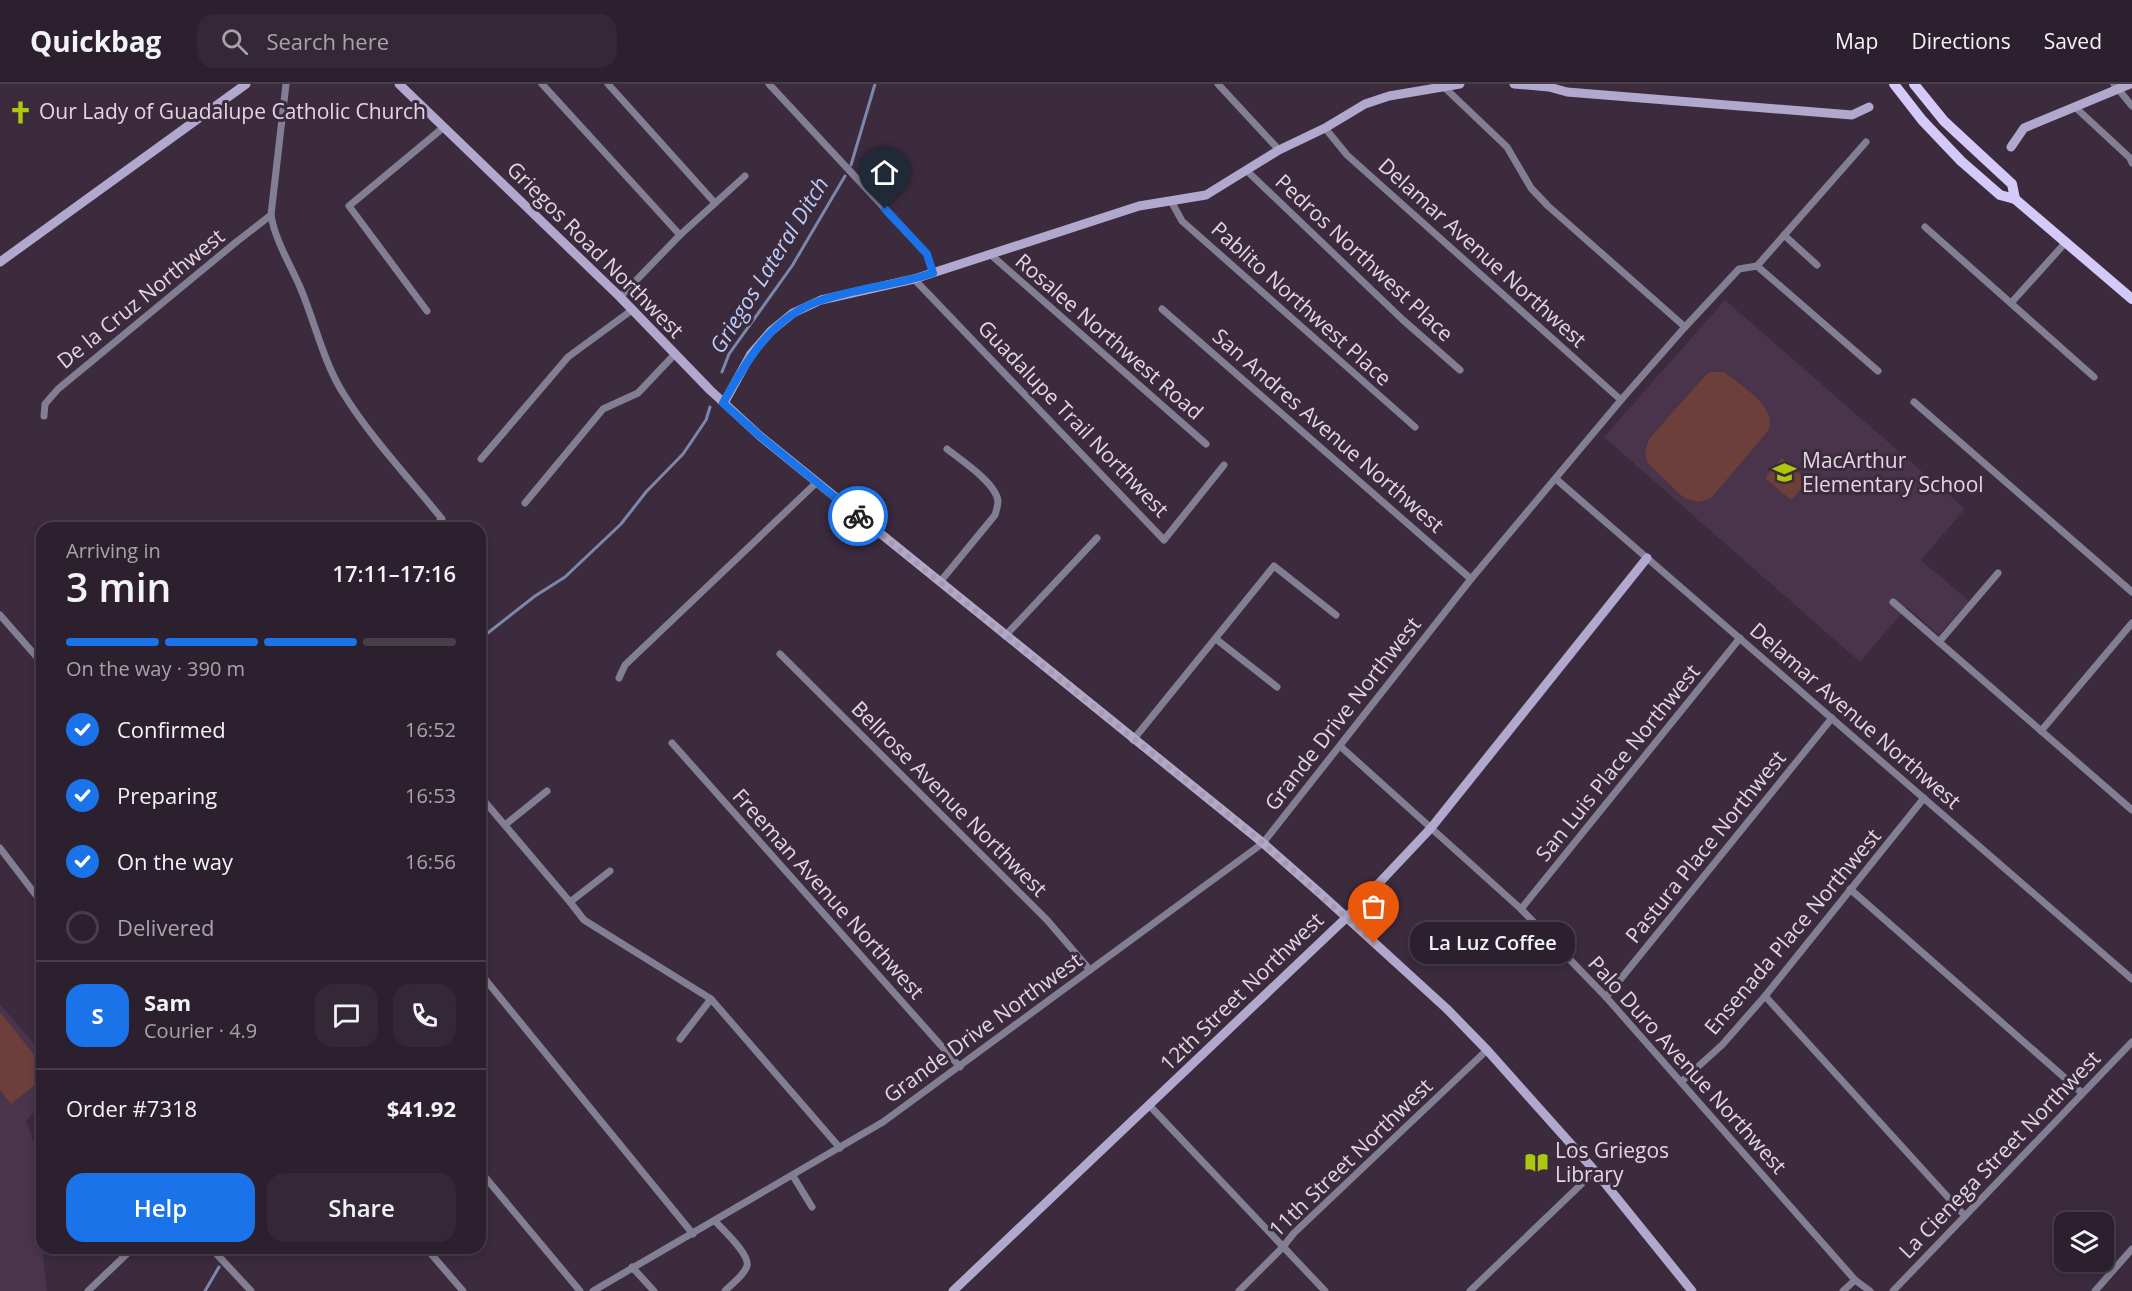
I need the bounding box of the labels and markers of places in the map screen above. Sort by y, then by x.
place label: Our Lady of Guadalupe Catholic Church [39,97,426,125]
church icon: Our Lady of Guadalupe Catholic Church [8,99,34,125]
pin [859,147,910,209]
place label: MacArthur Elementary School [1802,446,1984,498]
school or university icon: MacArthur Elementary School [1771,460,1797,486]
pin [1348,881,1399,943]
callout: La Luz Coffee [1410,922,1575,964]
place label: Los Griegos Library [1555,1136,1669,1188]
library icon: Los Griegos Library [1524,1150,1550,1176]

